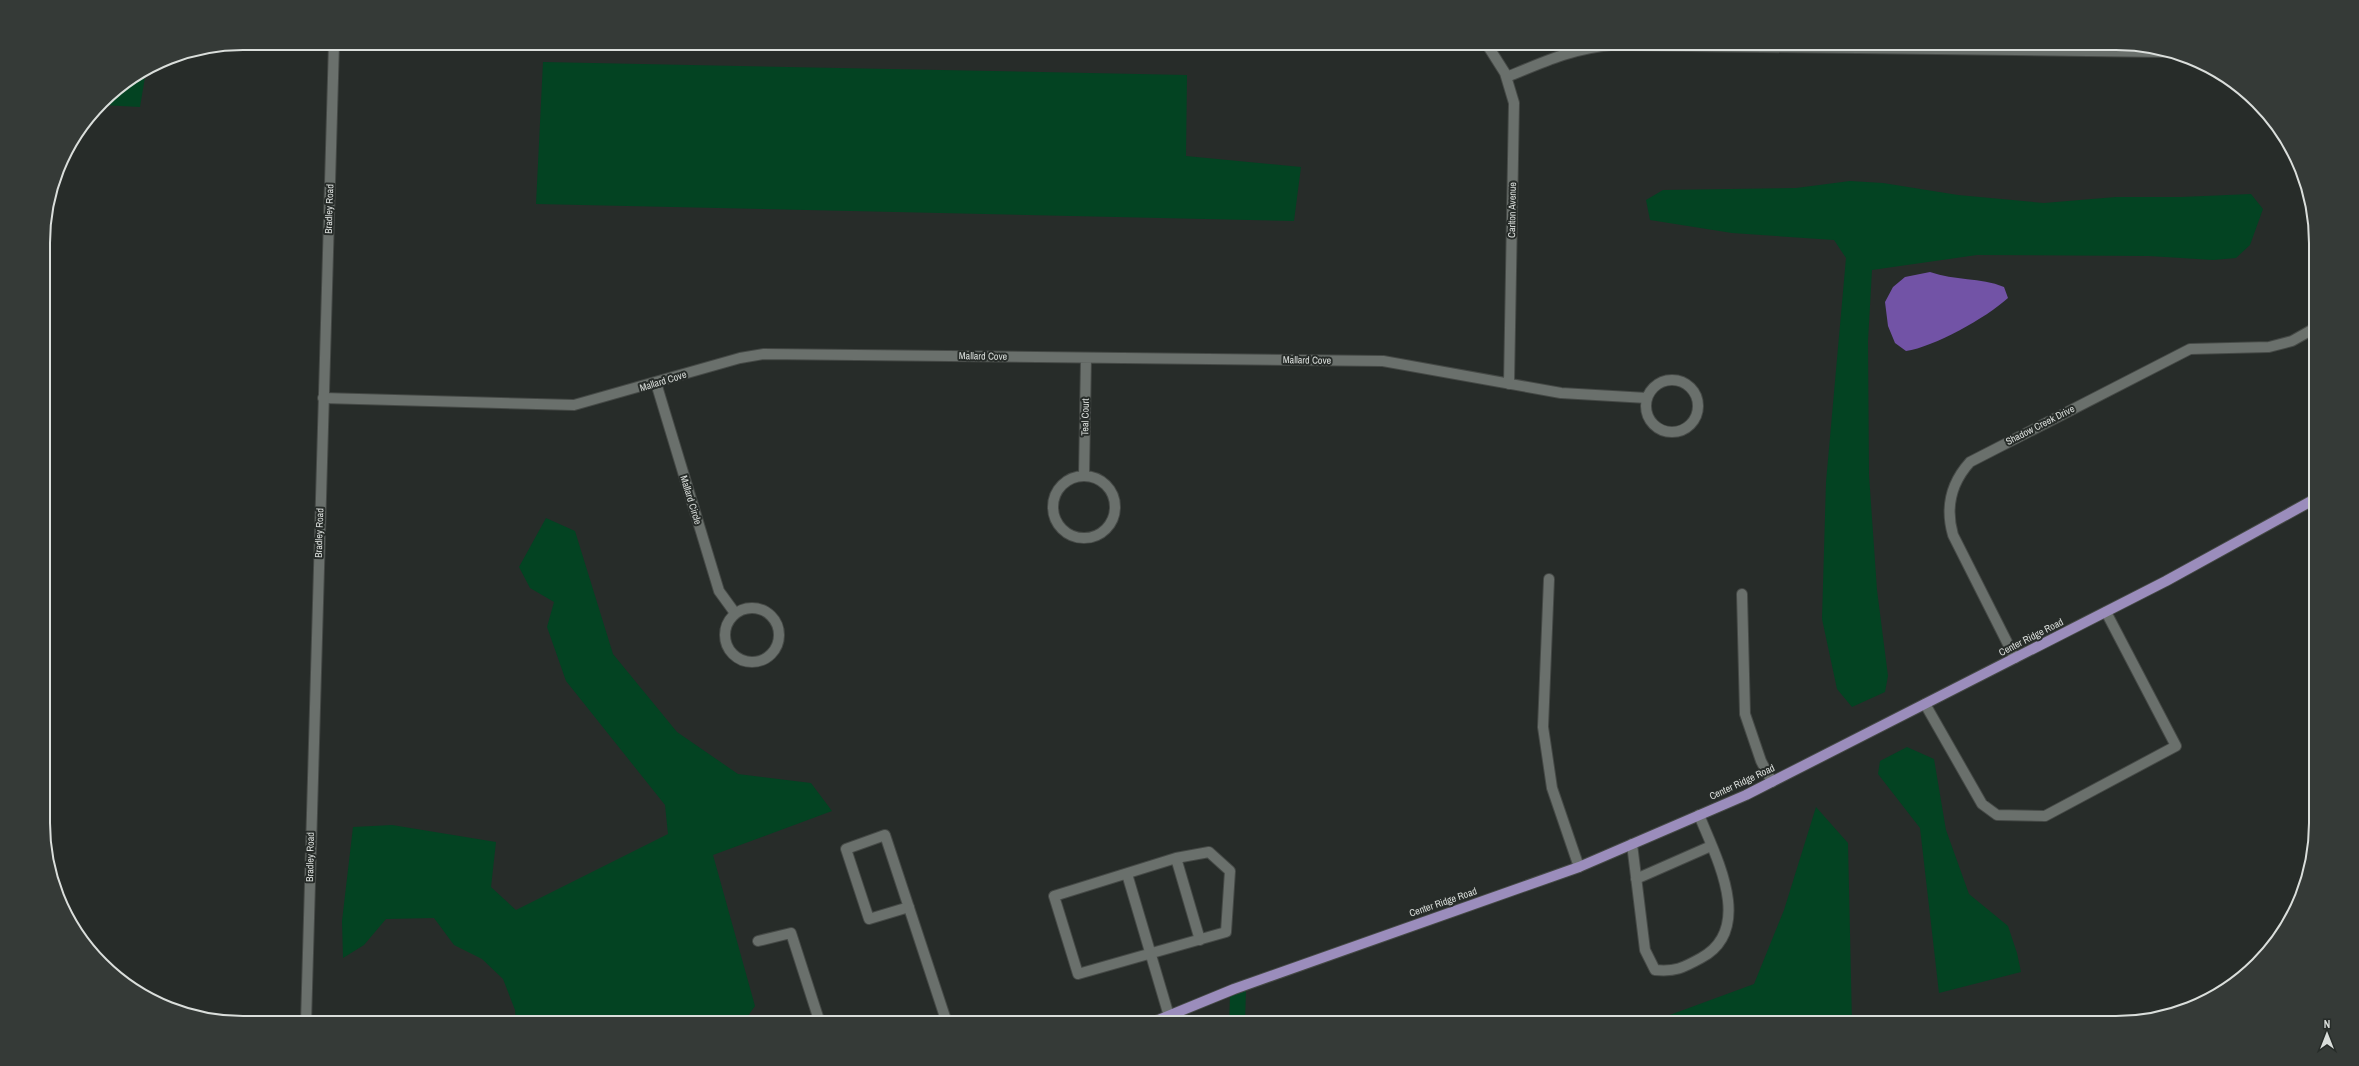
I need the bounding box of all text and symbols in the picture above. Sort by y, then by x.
street label: Carlton Avenue [1505,181,1519,238]
street label: Bradley Road [322,184,336,234]
street label: Mallard Cove [959,349,1008,363]
street label: Mallard Cove [1283,353,1332,367]
street label: Mallard Cove [638,368,688,394]
street label: Teal Court [1078,397,1092,436]
street label: Shadow Creek Drive [2003,402,2077,448]
street label: Mallard Circle [677,474,705,526]
street label: Bradley Road [312,508,326,558]
street label: Center Ridge Road [1997,615,2065,659]
street label: Center Ridge Road [1707,761,1777,803]
street label: Bradley Road [303,832,317,882]
street label: Center Ridge Road [1407,884,1479,920]
north arrow [2307,1014,2347,1054]
text: N [2324,1017,2330,1031]

